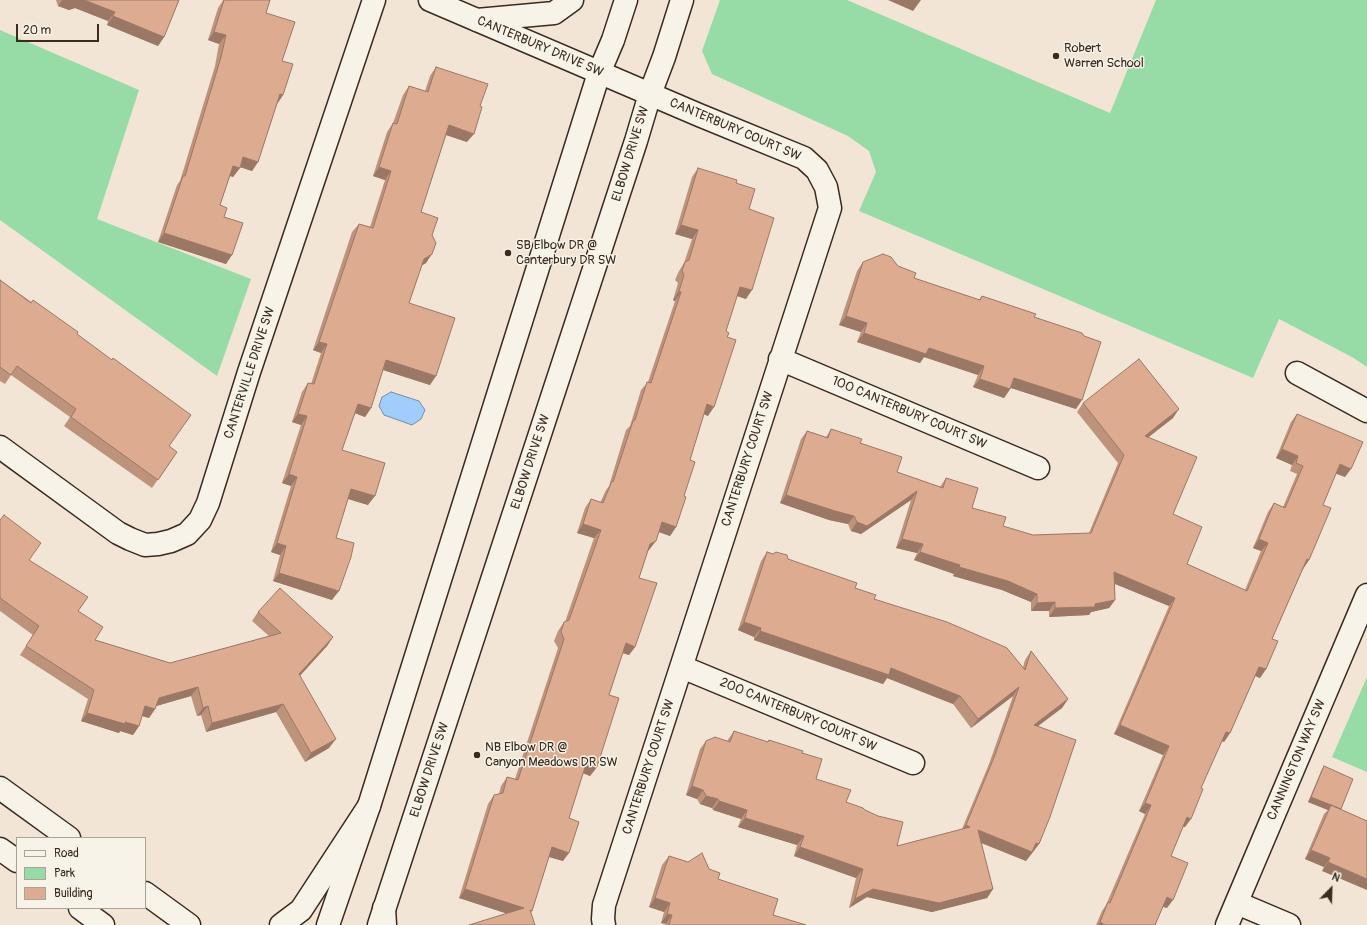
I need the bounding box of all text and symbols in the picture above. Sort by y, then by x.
street label: CANTERBURY DRIVE SW [474,13,606,81]
scale bar [18,16,101,42]
text: 20 m [23,23,51,38]
place label: Robert Warren School [1064,41,1144,72]
marker: Robert Warren School [1051,51,1061,61]
street label: CANTERBURY COURT SW [667,95,803,165]
street label: ELBOW DRIVE SW [609,104,653,204]
place label: SB Elbow DR @ Canterbury DR SW [516,238,616,269]
marker: SB Elbow DR @ Canterbury DR SW [503,248,513,258]
street label: CANTERVILLE DRIVE SW [221,305,279,441]
street label: 100 CANTERBURY COURT SW [829,373,989,453]
street label: CANTERBURY COURT SW [719,389,777,529]
street label: ELBOW DRIVE SW [508,413,554,511]
street label: 200 CANTERBURY COURT SW [717,675,879,755]
street label: CANTERBURY COURT SW [620,697,678,837]
street label: CANNINGTON WAY SW [1264,697,1330,823]
street label: ELBOW DRIVE SW [407,721,453,819]
place label: NB Elbow DR @ Canyon Meadows DR SW [485,740,618,771]
marker: NB Elbow DR @ Canyon Meadows DR SW [472,750,482,760]
legend [16,837,146,909]
text: Road [54,846,79,861]
text: Park [54,866,75,881]
north arrow [1311,869,1351,909]
text: N [1330,870,1342,885]
text: Building [54,886,93,901]

